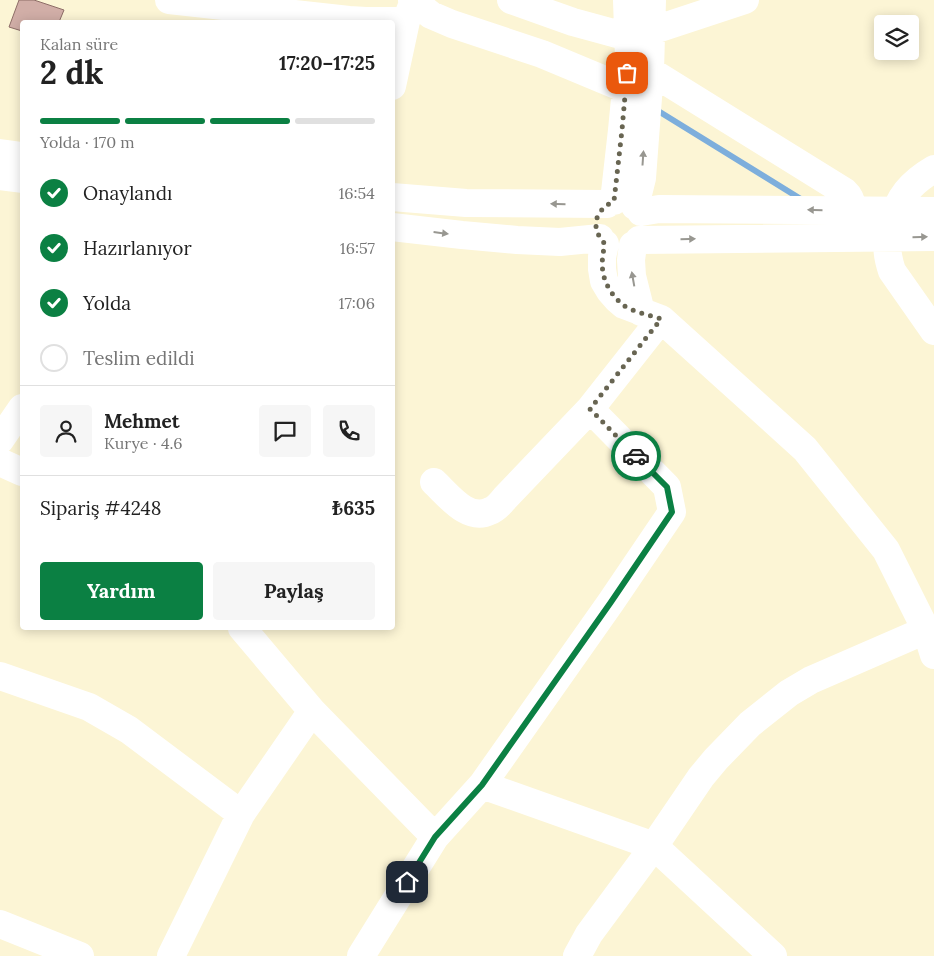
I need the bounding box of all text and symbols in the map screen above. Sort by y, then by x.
map controls [874,15,919,60]
button: layers [874,15,919,60]
text: Kalan süre [40,34,118,54]
text: 17:20–17:25 [279,51,375,75]
text: 2 dk [40,52,104,93]
pin [606,52,648,94]
icon: bag [613,59,641,87]
text: Yolda · 170 m [40,132,135,152]
one-way arrow [639,149,647,165]
icon: check [40,179,68,207]
text: Onaylandı [83,181,172,205]
text: 16:54 [339,183,375,203]
one-way arrow [550,200,566,208]
one-way arrow [807,206,823,214]
one-way arrow [433,229,449,237]
one-way arrow [912,233,928,241]
icon: check [40,234,68,262]
one-way arrow [680,235,696,243]
text: Hazırlanıyor [83,236,192,260]
text: 16:57 [340,238,375,258]
one-way arrow [629,271,637,287]
icon: check [40,289,68,317]
text: Yolda [83,291,131,315]
text: 17:06 [339,293,375,313]
text: Teslim edildi [83,346,195,370]
button: person [40,405,92,457]
button: chat [259,405,311,457]
button: phone [323,405,375,457]
text: Mehmet [104,409,180,433]
courier [611,431,661,481]
text: Kurye · 4.6 [104,433,183,453]
icon: car [622,442,650,470]
text: Sipariş #4248 [40,496,161,520]
text: ₺635 [332,496,375,520]
button: Yardım [40,562,203,620]
button: Paylaş [213,562,375,620]
pin [386,861,428,903]
icon: home [393,868,421,896]

